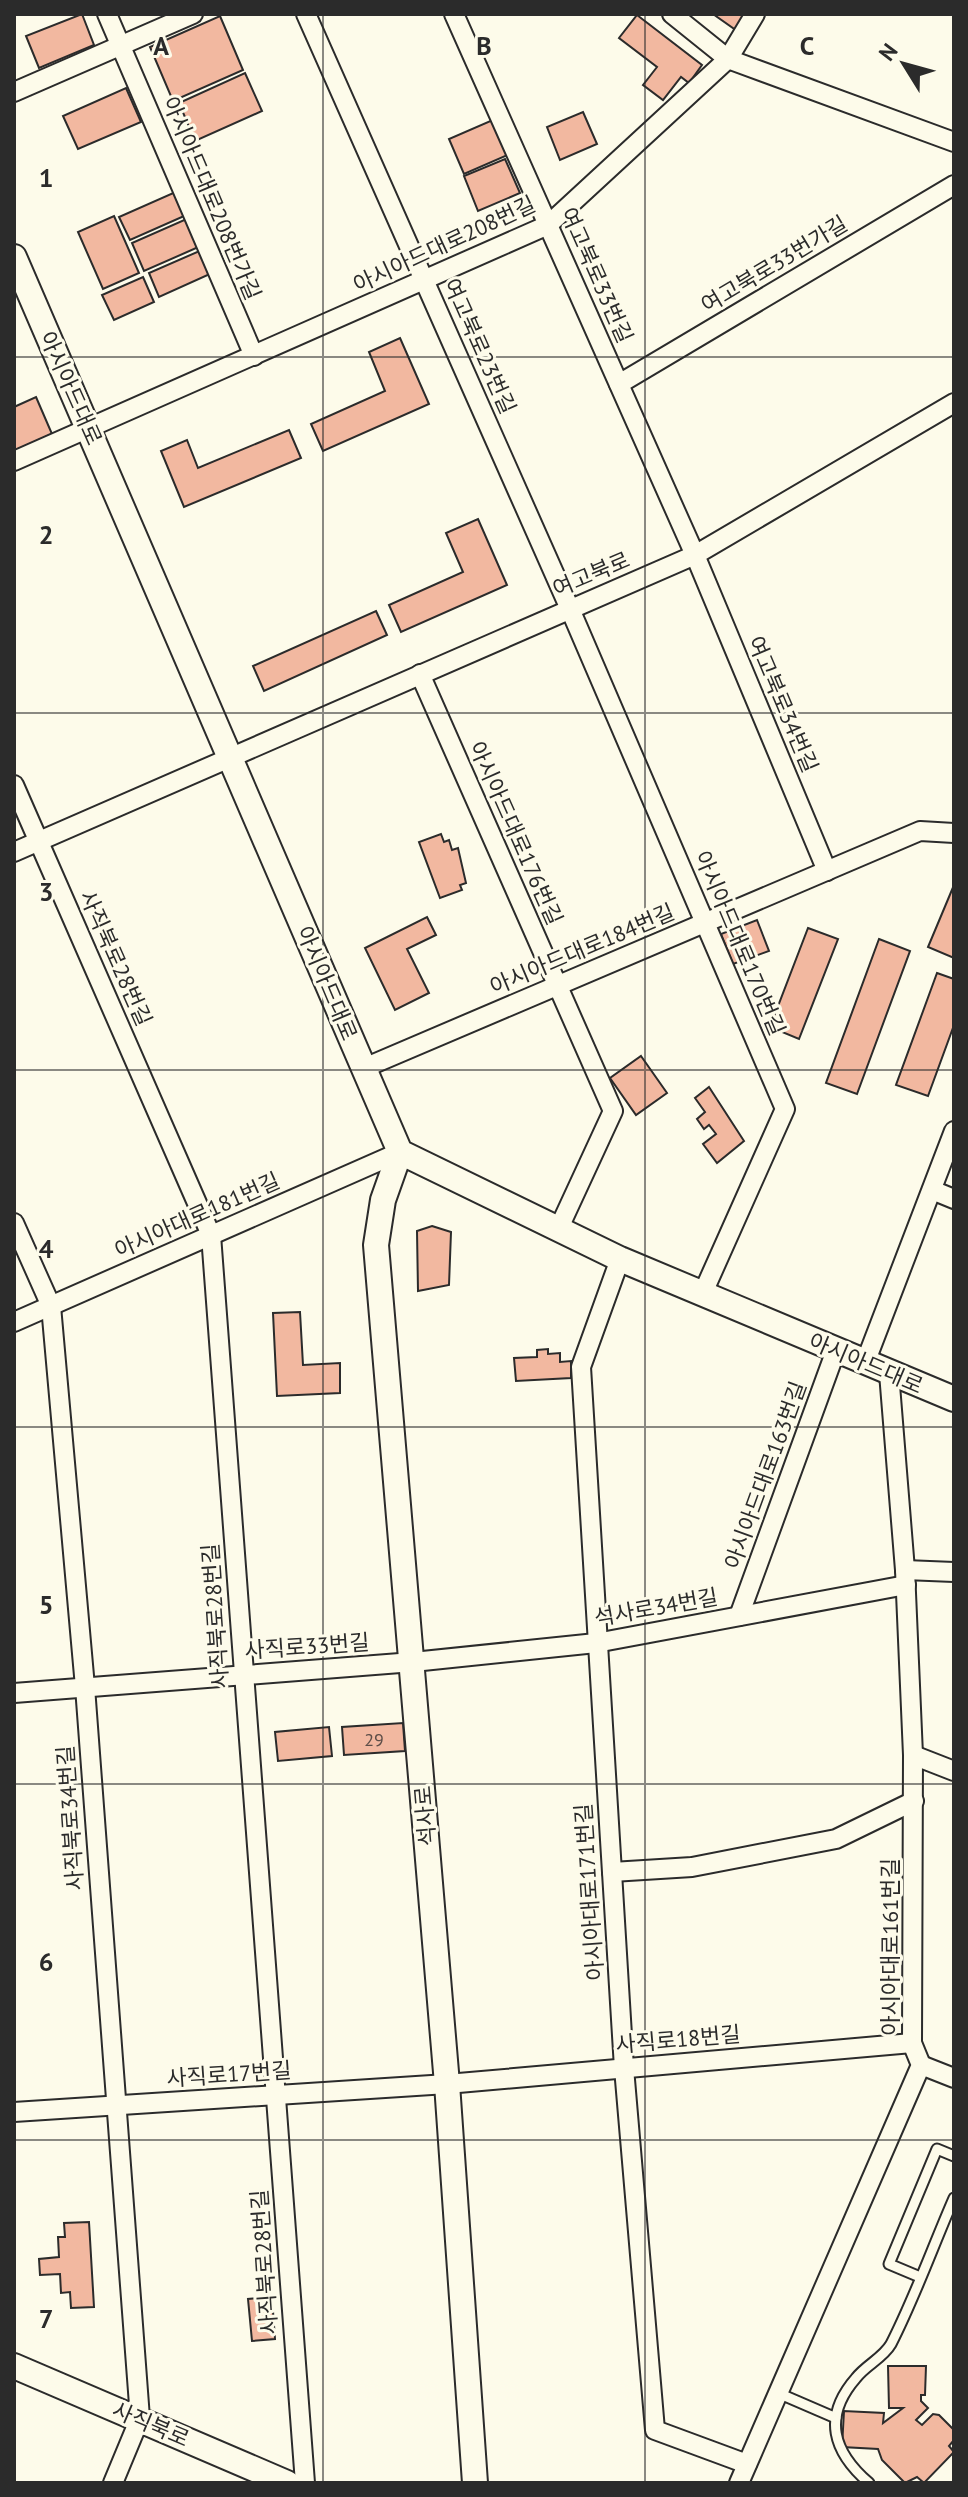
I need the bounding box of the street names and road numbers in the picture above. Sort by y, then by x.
street label: 아시아드대로208번가길 [156,92,268,304]
street label: 아시아드대로208번길 [348,189,540,299]
street label: 여고북로33번길 [555,203,639,347]
street label: 여고북로33번가길 [696,209,852,319]
street label: 여고북로23번길 [438,274,522,418]
street label: 아시아드대로 [34,327,108,449]
street label: 여고북로 [548,545,634,603]
street label: 여고북로34번길 [742,632,824,776]
street label: 아시아드대로176번길 [463,737,569,929]
street label: 아시아드대로170번길 [688,846,792,1040]
street label: 사직북로28번길 [74,886,158,1030]
street label: 아시아드대로184번길 [485,897,679,1001]
street label: 아시아드대로 [290,922,364,1044]
street label: 아시아대로181번길 [110,1166,284,1264]
street label: 아시아드대로 [805,1326,927,1400]
street label: 아시아드대로163번길 [718,1377,812,1573]
street label: 사직북로28번길 [196,1542,234,1690]
street label: 석사로34번길 [592,1582,720,1632]
street label: 사직로33번길 [244,1628,370,1664]
street label: 사직북로34번길 [51,1744,89,1892]
street label: 석사로 [408,1785,442,1847]
street label: 아시아대로171번길 [569,1802,609,1982]
street label: 아시아대로161번길 [876,1858,904,2036]
street label: 사직로18번길 [614,2020,742,2058]
street label: 사직로17번길 [166,2056,292,2092]
street label: 사직북로28번길 [245,2188,283,2336]
street label: 사직북로 [108,2395,194,2453]

